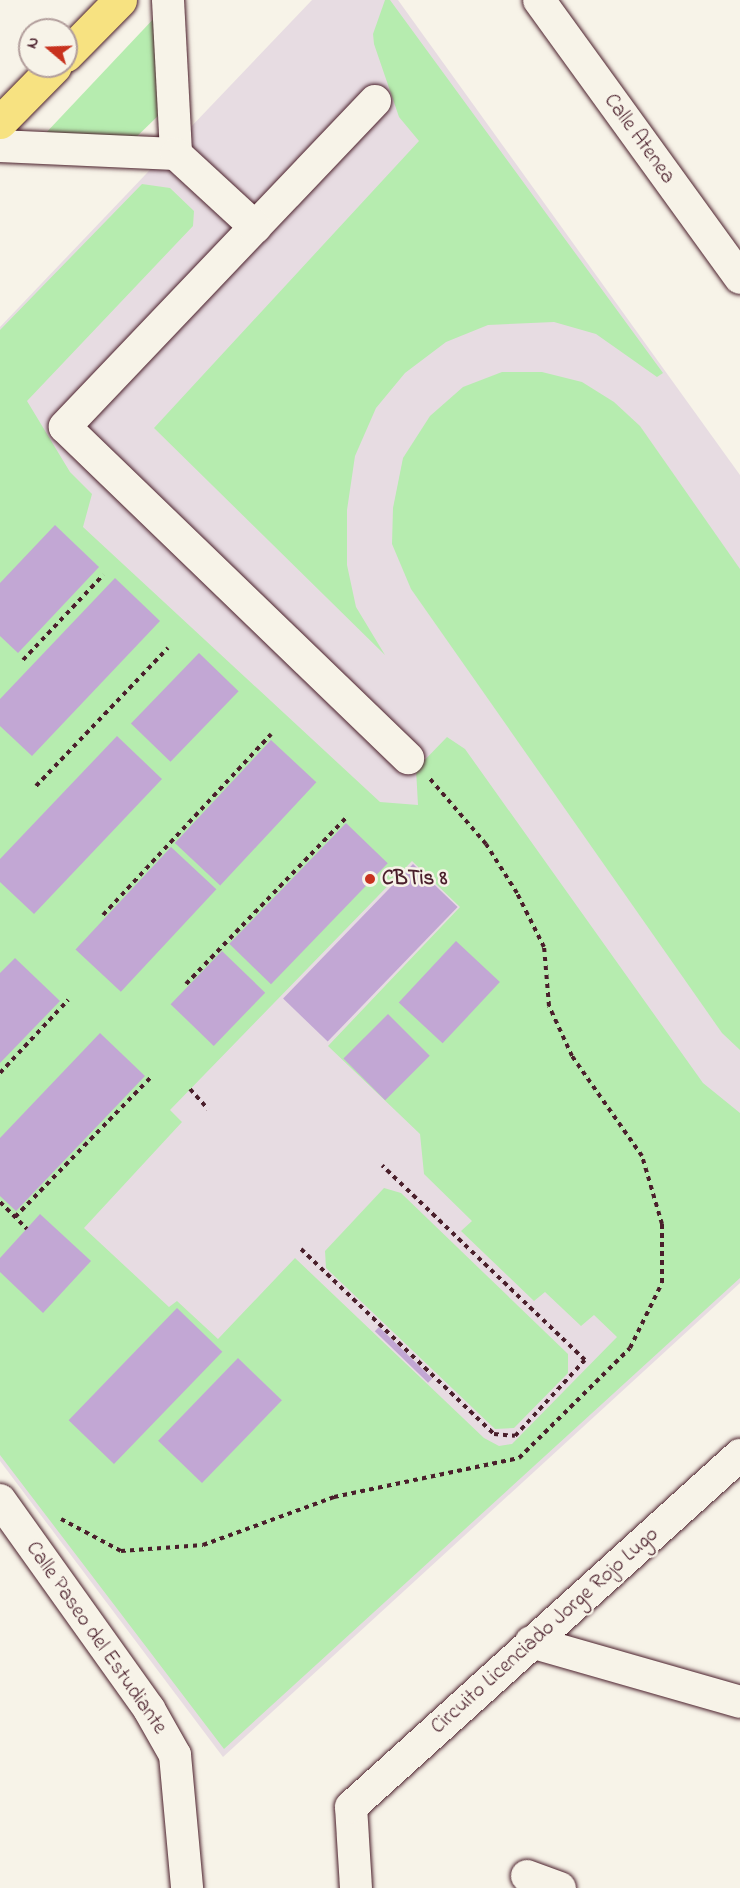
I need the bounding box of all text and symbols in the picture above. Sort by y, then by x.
north arrow [18,18,78,78]
text: N [20,34,46,52]
street label: Calle Atenea [598,89,680,189]
place label: CBTis 8 [382,866,447,892]
marker: CBTis 8 [363,872,377,886]
street label: Circuito Licenciado Jorge Rojo Lugo [426,1522,664,1740]
street label: Calle Paseo del Estudiante [20,1537,172,1739]

